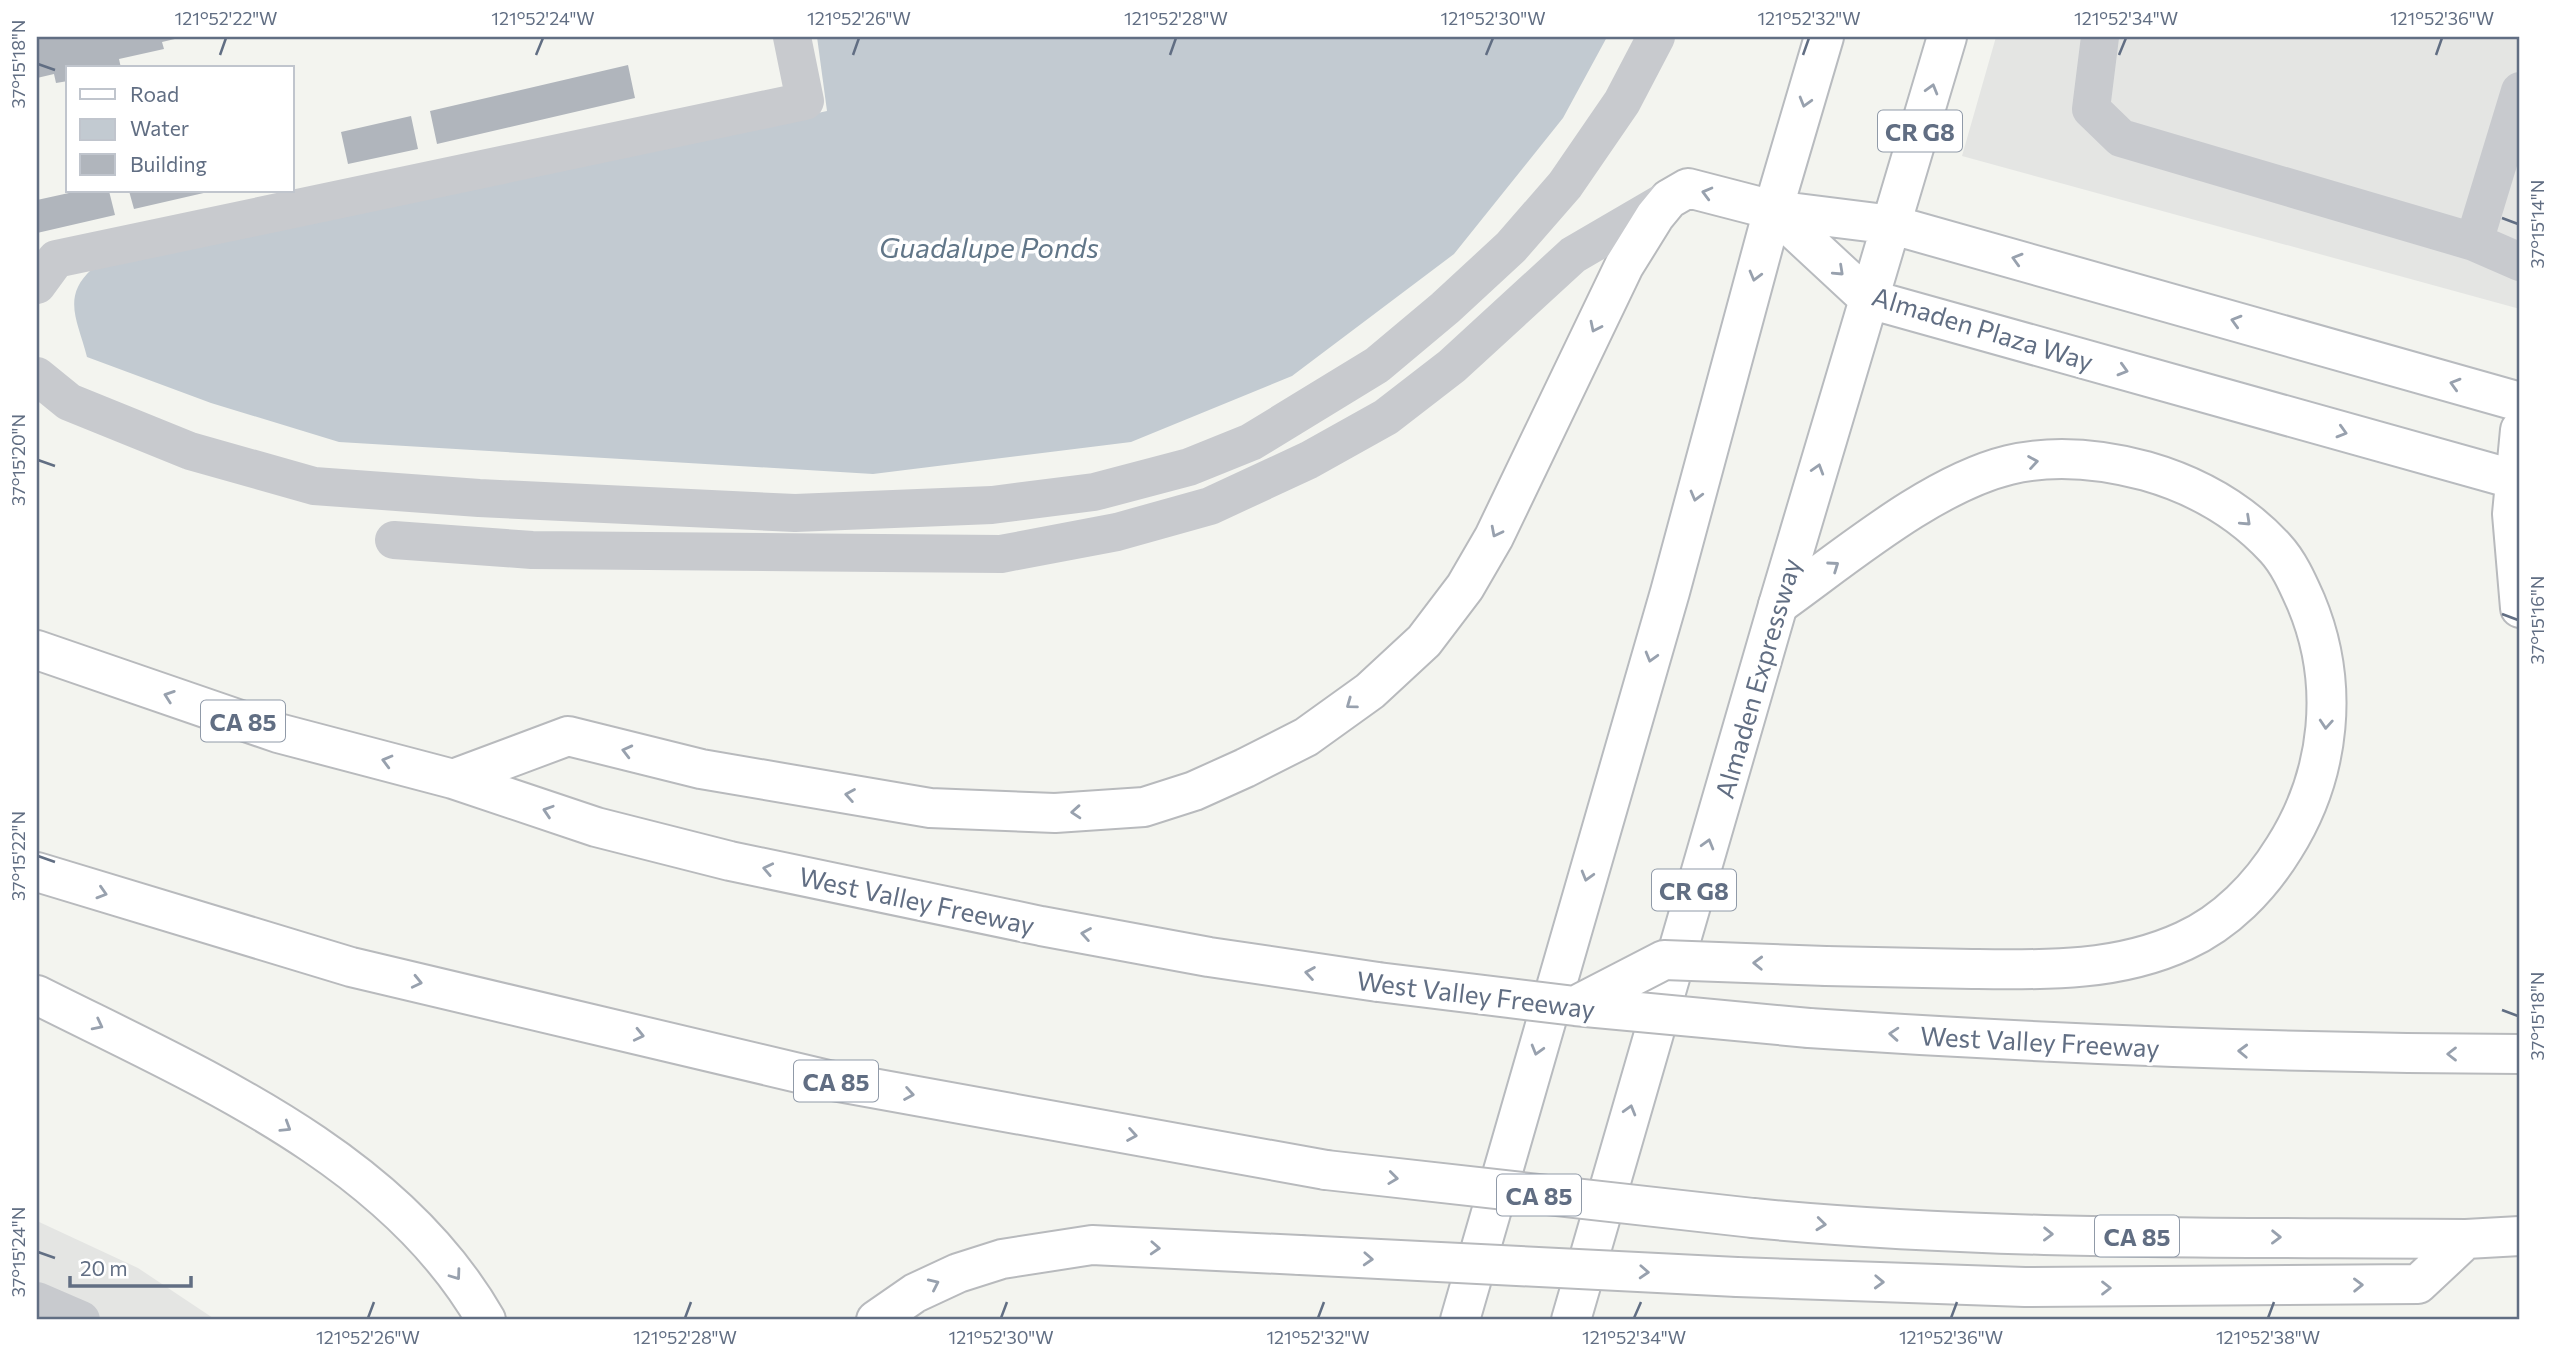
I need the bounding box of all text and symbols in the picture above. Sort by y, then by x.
text: 121°52'22"W [175,7,277,29]
text: 121°52'24"W [491,7,595,29]
text: 121°52'26"W [807,7,911,29]
text: 121°52'28"W [1124,7,1228,29]
text: 121°52'30"W [1440,7,1546,29]
text: 121°52'32"W [1757,7,1861,29]
text: 121°52'34"W [2074,7,2178,29]
text: 121°52'36"W [2390,7,2494,29]
text: 37°15'18"N [7,20,29,108]
legend [66,66,294,192]
text: Road [130,81,179,106]
one-way arrow [1924,83,1939,95]
one-way arrow [1799,96,1814,108]
road number: CR G8 [1878,110,1962,152]
text: Water [130,115,189,140]
text: Building [130,151,207,176]
text: 37°15'14"N [2526,180,2548,268]
one-way arrow [1701,187,1713,201]
water label: Guadalupe Ponds [879,230,1099,264]
one-way arrow [2011,253,2023,268]
one-way arrow [1831,263,1844,276]
one-way arrow [1749,270,1764,282]
street label: Almaden Plaza Way [1869,280,2097,376]
one-way arrow [2230,315,2242,330]
one-way arrow [1589,320,1603,332]
one-way arrow [2117,362,2129,376]
one-way arrow [2449,377,2461,392]
text: 37°15'20"N [7,414,29,506]
one-way arrow [2336,423,2348,438]
one-way arrow [2027,454,2039,469]
one-way arrow [1810,463,1825,475]
one-way arrow [1690,489,1704,501]
one-way arrow [2238,512,2251,525]
one-way arrow [1491,525,1505,537]
street label: Almaden Expressway [1708,554,1806,802]
one-way arrow [1826,562,1839,574]
text: 37°15'16"N [2526,576,2548,664]
one-way arrow [1644,651,1659,663]
one-way arrow [163,690,175,704]
one-way arrow [1346,696,1359,709]
road number: CA 85 [201,700,285,742]
one-way arrow [2319,719,2334,730]
one-way arrow [621,745,633,759]
one-way arrow [381,755,393,770]
one-way arrow [844,788,856,803]
one-way arrow [1071,804,1082,819]
one-way arrow [542,805,554,819]
text: 37°15'22"N [7,811,29,901]
one-way arrow [1699,839,1714,851]
street label: West Valley Freeway [796,860,1038,940]
one-way arrow [762,862,774,877]
one-way arrow [1581,870,1595,882]
road number: CR G8 [1652,870,1736,910]
one-way arrow [96,884,108,899]
one-way arrow [1080,927,1092,942]
one-way arrow [1752,956,1763,971]
street label: West Valley Freeway [1355,964,1597,1024]
one-way arrow [1305,966,1316,981]
text: 37°15'18"N [2526,972,2548,1060]
one-way arrow [411,974,423,989]
one-way arrow [91,1017,103,1031]
street label: West Valley Freeway [1919,1019,2161,1063]
one-way arrow [633,1027,645,1041]
one-way arrow [1888,1027,1899,1042]
one-way arrow [2238,1043,2249,1058]
one-way arrow [1531,1044,1545,1056]
one-way arrow [2446,1046,2457,1062]
road number: CA 85 [794,1060,878,1101]
one-way arrow [903,1086,915,1101]
one-way arrow [1622,1104,1637,1116]
one-way arrow [278,1118,291,1131]
one-way arrow [1127,1127,1138,1142]
one-way arrow [1387,1170,1399,1185]
road number: CA 85 [1497,1175,1581,1216]
text: 37°15'24"N [7,1207,29,1297]
road number: CA 85 [2095,1216,2179,1256]
one-way arrow [1815,1217,1827,1232]
one-way arrow [2044,1226,2054,1242]
one-way arrow [2271,1229,2282,1245]
one-way arrow [1150,1240,1161,1255]
scale bar [70,1245,191,1289]
one-way arrow [1363,1251,1374,1266]
text: 20 m [80,1255,128,1280]
one-way arrow [1639,1265,1650,1280]
one-way arrow [448,1267,460,1280]
one-way arrow [1873,1274,1884,1289]
one-way arrow [2353,1277,2364,1293]
one-way arrow [927,1279,939,1293]
one-way arrow [2101,1280,2112,1295]
text: 121°52'26"W [316,1326,420,1348]
text: 121°52'28"W [633,1326,737,1348]
text: 121°52'30"W [948,1326,1054,1348]
text: 121°52'32"W [1266,1326,1370,1348]
text: 121°52'34"W [1582,1326,1686,1348]
text: 121°52'36"W [1899,1326,2003,1348]
text: 121°52'38"W [2216,1326,2320,1348]

